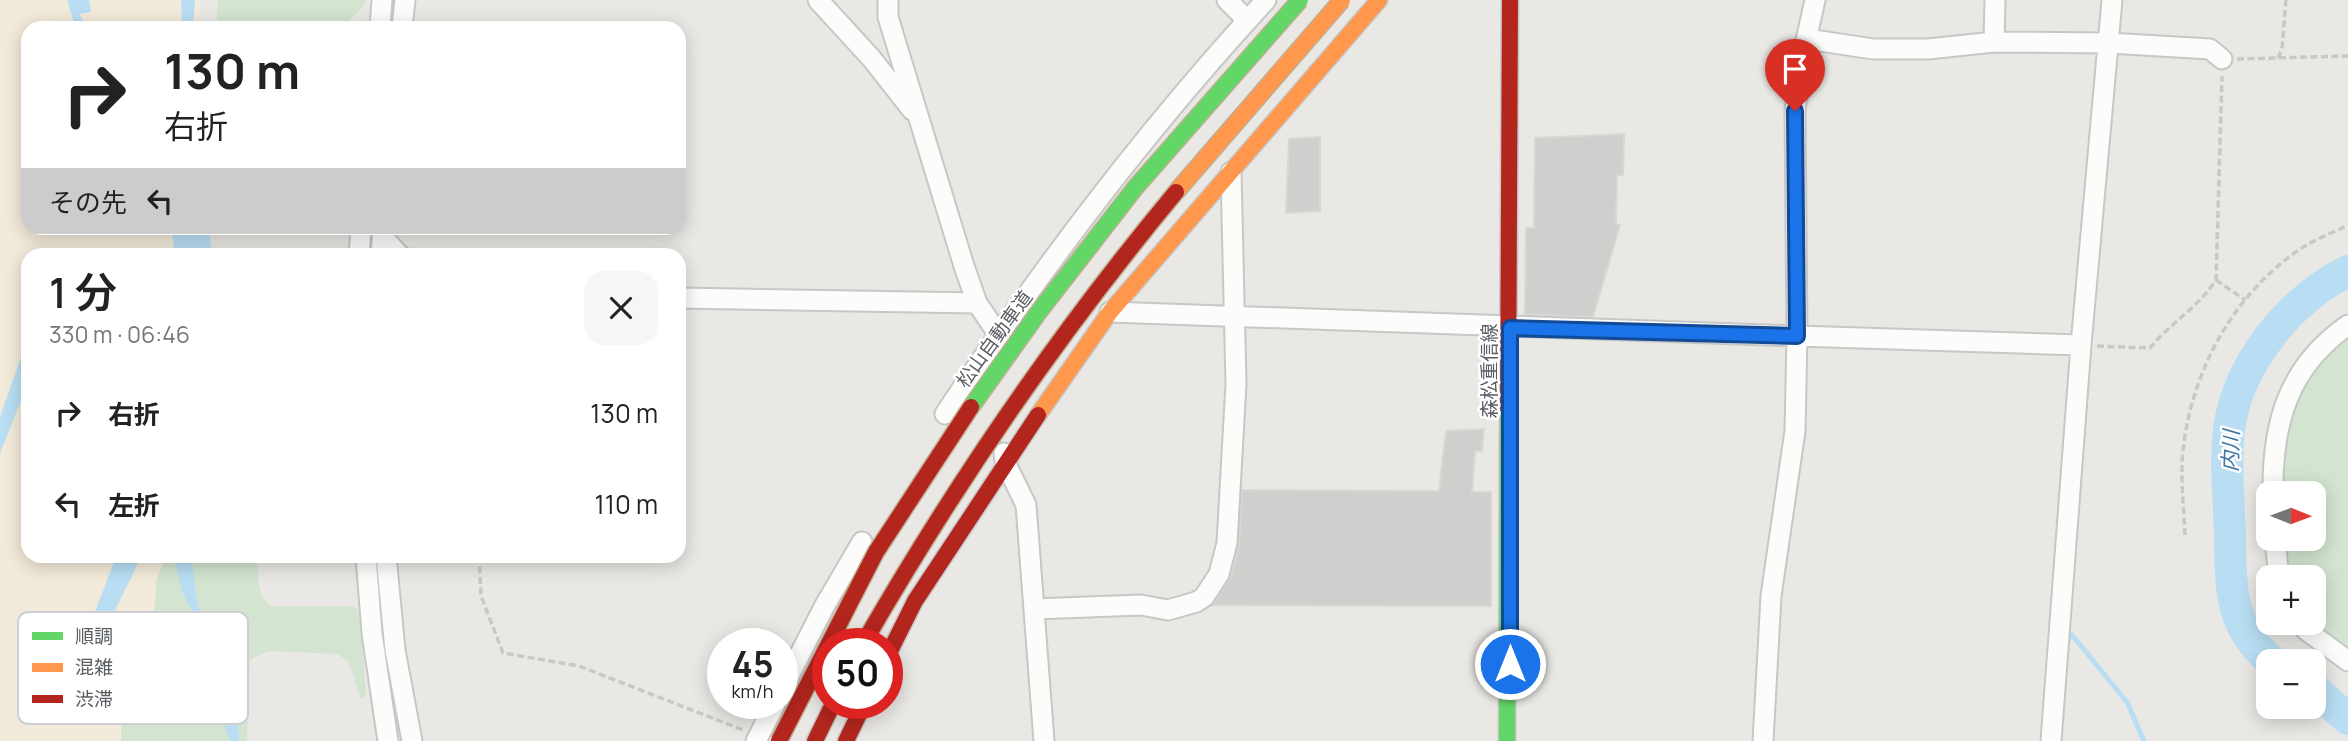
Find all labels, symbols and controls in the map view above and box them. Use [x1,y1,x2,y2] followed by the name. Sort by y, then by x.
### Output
[164,37,300,104] text: 130 m
[1765,39,1825,111] pin
[49,49,140,140] icon: right
[1776,50,1814,88] icon: arrive
[164,104,228,148] text: 右折
[141,182,179,220] icon: left
[49,184,127,220] text: その先
[49,263,117,321] text: 1 分
[584,271,658,345] button: close
[950,285,1038,393] street label: 松山自動車道
[49,318,190,350] text: 330 m · 06:46
[1476,323,1502,419] street label: 森松重信線
[49,394,87,432] icon: right
[590,395,658,431] text: 130 m
[108,396,160,432] text: 右折
[2215,427,2245,472] water label: 内川
[2256,481,2326,551] north arrow
[2256,481,2326,719] map controls
[49,485,87,523] icon: left
[595,486,658,522] text: 110 m
[108,487,160,523] text: 左折
[2256,565,2326,635] button: +
[18,612,248,724] legend
[75,623,113,649] text: 順調
[1473,627,1547,701] position arrow
[812,628,903,719] speed limit sign: 50
[732,640,773,688] text: 45
[2256,649,2326,719] button: −
[75,654,113,680] text: 混雑
[732,679,773,703] text: km/h
[75,686,113,712] text: 渋滞

